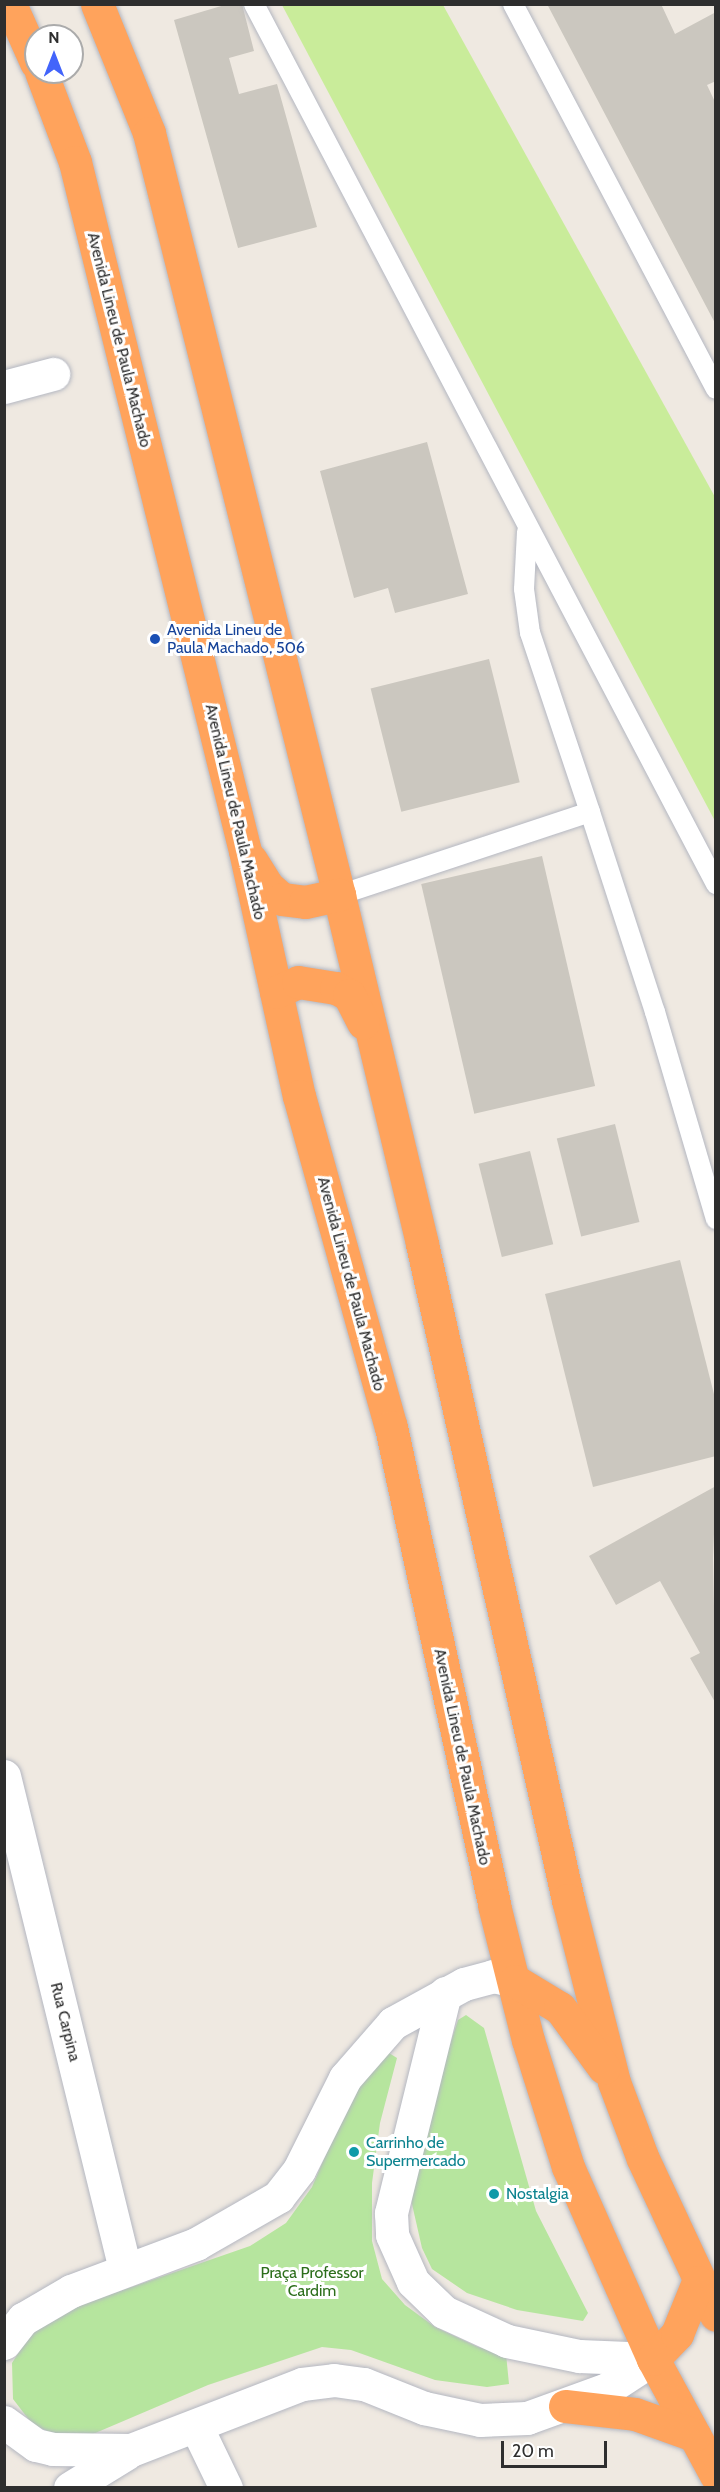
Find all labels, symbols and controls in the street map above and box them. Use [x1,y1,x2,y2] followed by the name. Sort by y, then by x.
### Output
[24,24,84,84] north arrow
[48,28,60,47] text: N
[83,231,155,449] street label: Avenida Lineu de Paula Machado
[167,620,305,658] place label: Avenida Lineu de Paula Machado, 506
[148,632,162,646] marker: Avenida Lineu de Paula Machado, 506
[201,702,269,922] street label: Avenida Lineu de Paula Machado
[313,1175,389,1393] street label: Avenida Lineu de Paula Machado
[430,1647,494,1867] street label: Avenida Lineu de Paula Machado
[46,1981,84,2063] street label: Rua Carpina
[366,2133,465,2171] place label: Carrinho de Supermercado
[347,2145,361,2159] marker: Carrinho de Supermercado
[506,2184,569,2204] place label: Nostalgia
[487,2187,501,2201] marker: Nostalgia
[260,2263,364,2301] park label: Praça Professor Cardim
[504,2429,610,2467] scale bar
[512,2440,554,2462] text: 20 m

